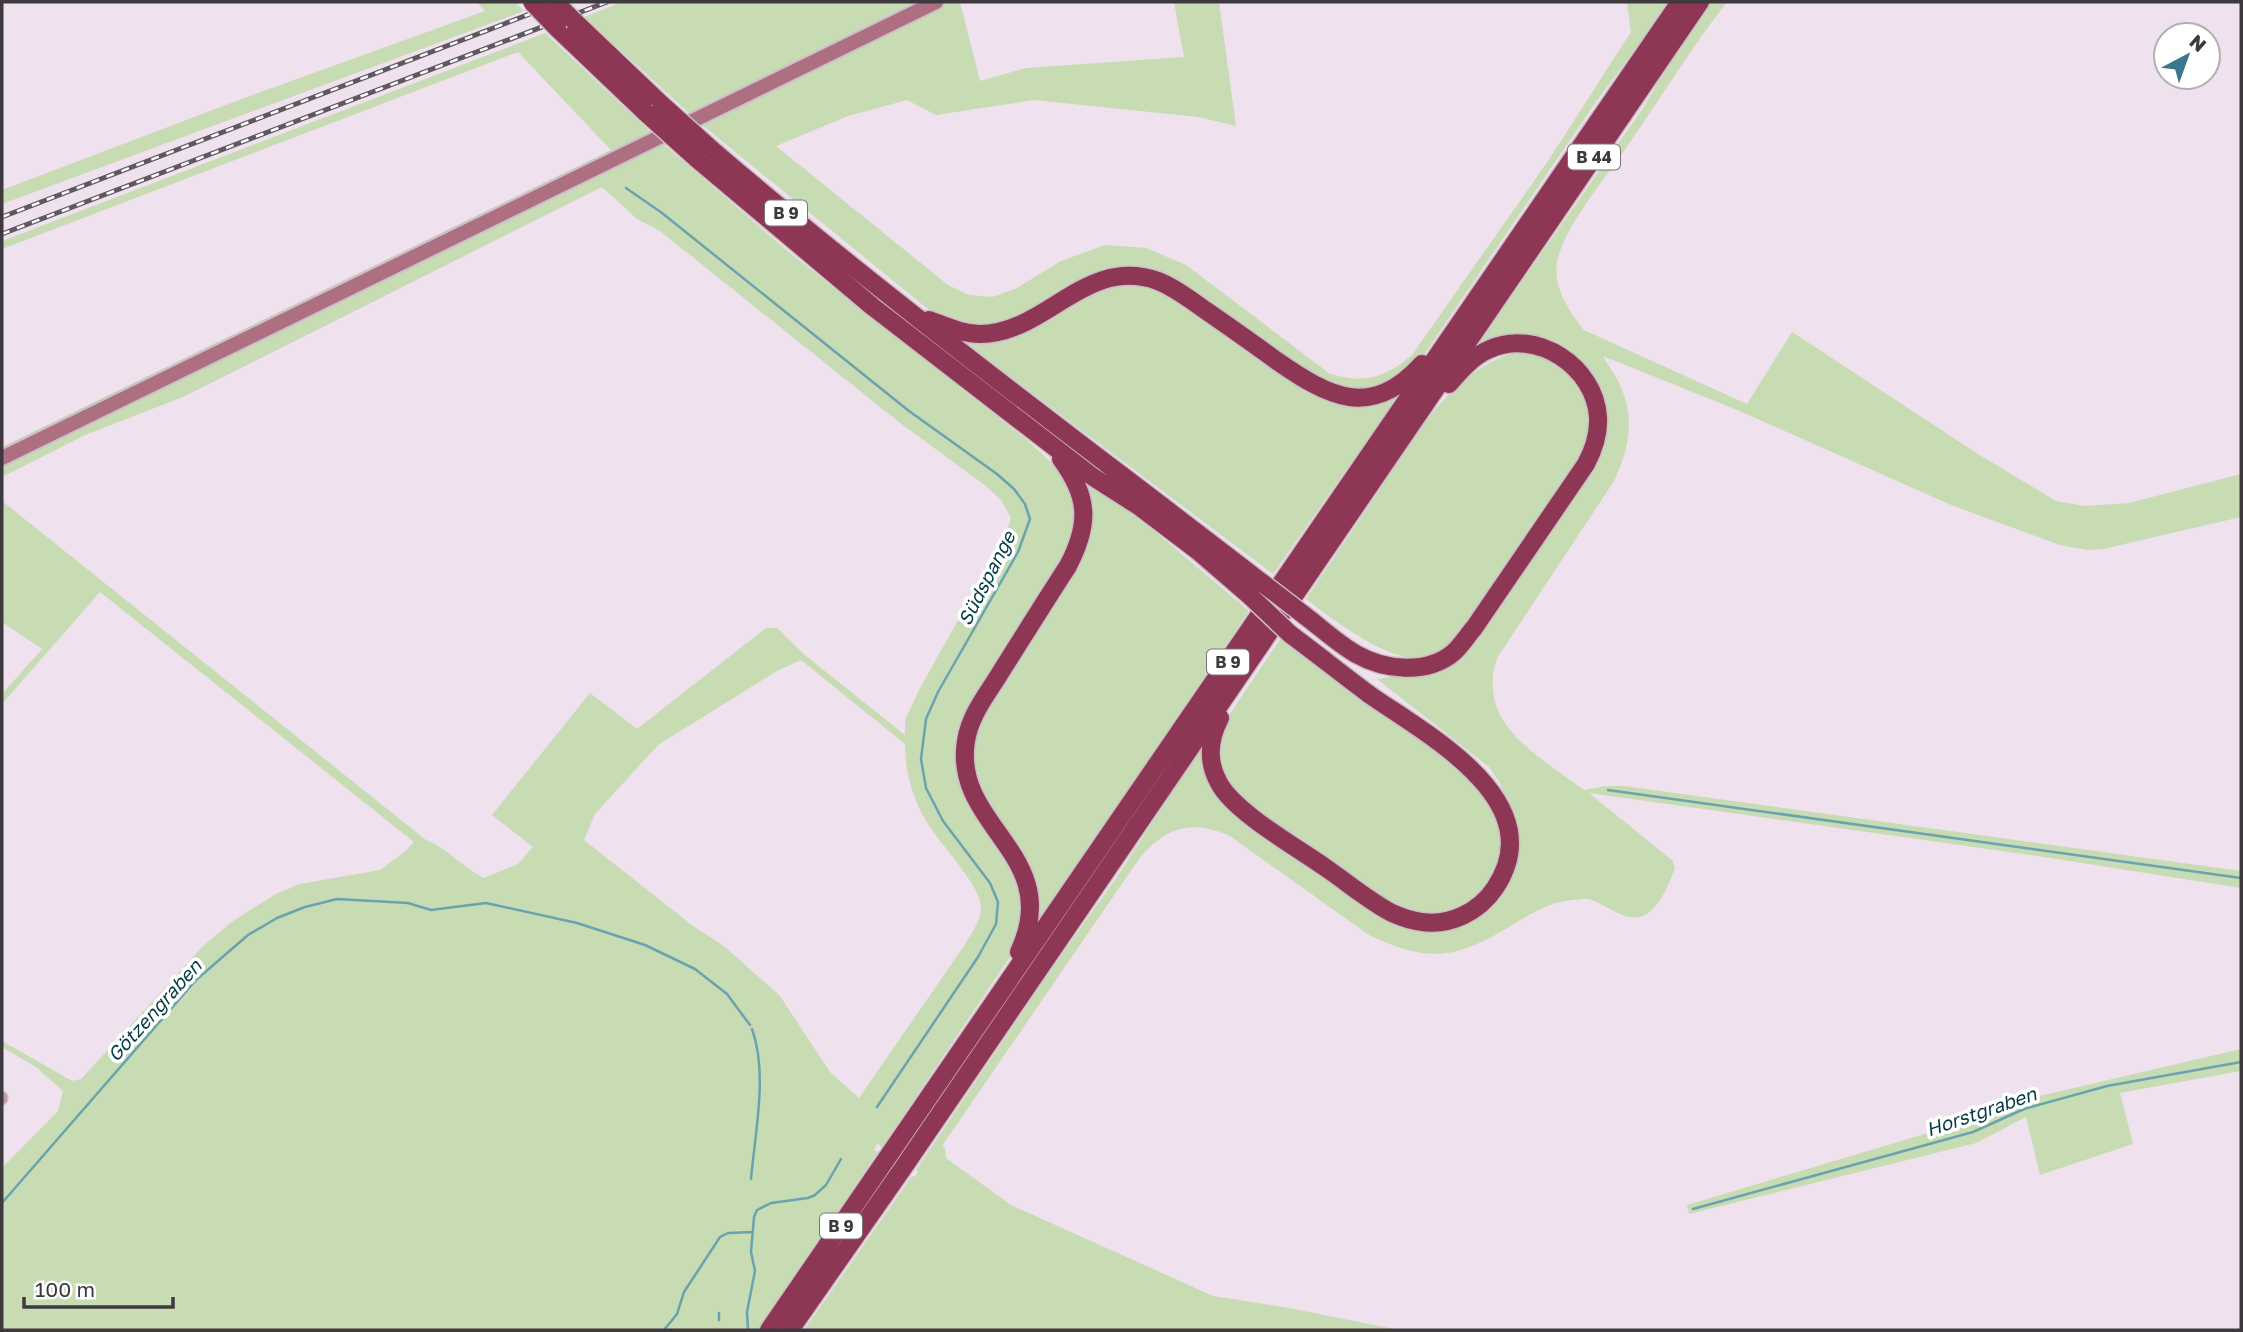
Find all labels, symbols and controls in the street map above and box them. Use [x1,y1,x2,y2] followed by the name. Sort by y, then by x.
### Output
[2152,21,2222,91] north arrow
[2185,29,2211,56] text: N
[1568,144,1620,169] road number: B 44
[765,200,807,226] road number: B 9
[953,525,1020,629] water label: Südspange
[1207,650,1249,674] road number: B 9
[102,953,207,1066] water label: Götzengraben
[1923,1081,2040,1141] water label: Horstgraben
[820,1214,862,1238] road number: B 9
[24,1266,173,1310] scale bar
[35,1276,95,1302] text: 100 m

